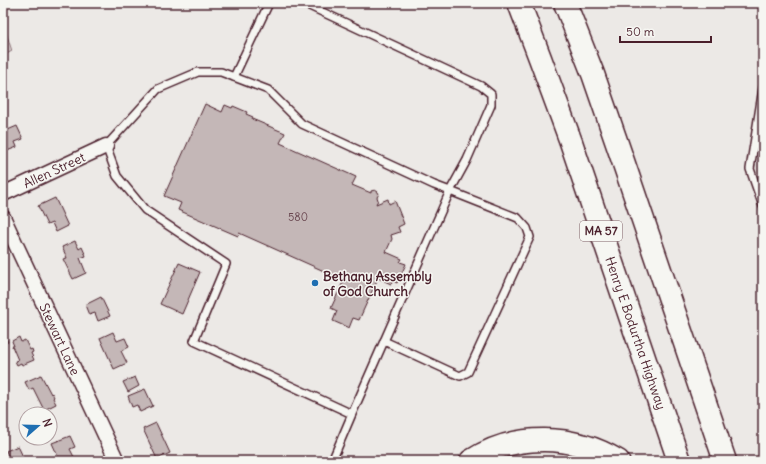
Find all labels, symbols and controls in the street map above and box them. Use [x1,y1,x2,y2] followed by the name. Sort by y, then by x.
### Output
[620,18,711,44] scale bar
[626,24,655,39] text: 50 m
[20,148,88,192] street label: Allen Street
[288,210,308,224] house number: 580
[580,221,622,241] road number: MA 57
[601,254,670,412] street label: Henry E Bodurtha Highway
[323,268,432,300] place label: Bethany Assembly of God Church
[310,278,320,288] marker: Bethany Assembly of God Church
[35,300,84,378] street label: Stewart Lane
[18,406,58,446] north arrow
[40,417,55,429] text: N

